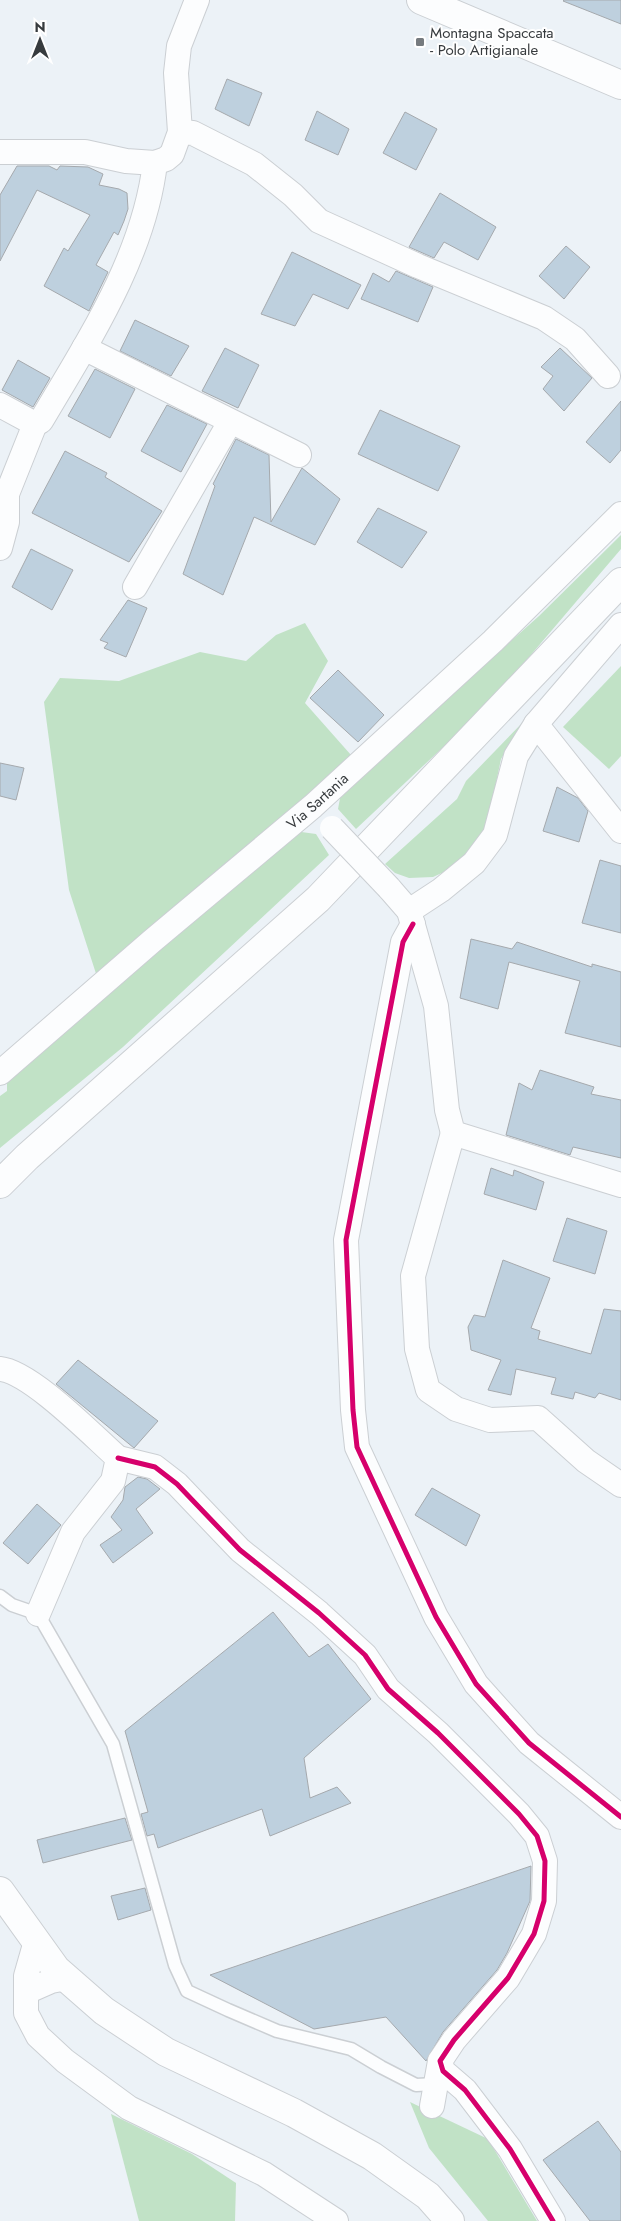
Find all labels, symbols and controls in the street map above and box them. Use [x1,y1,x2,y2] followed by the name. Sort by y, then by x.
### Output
[15,15,65,65] north arrow
[34,17,46,37] text: N
[430,22,554,61] place label: Montagna Spaccata - Polo Artigianale
[414,36,426,48] marker: Montagna Spaccata - Polo Artigianale
[282,768,353,835] street label: Via Sartania

